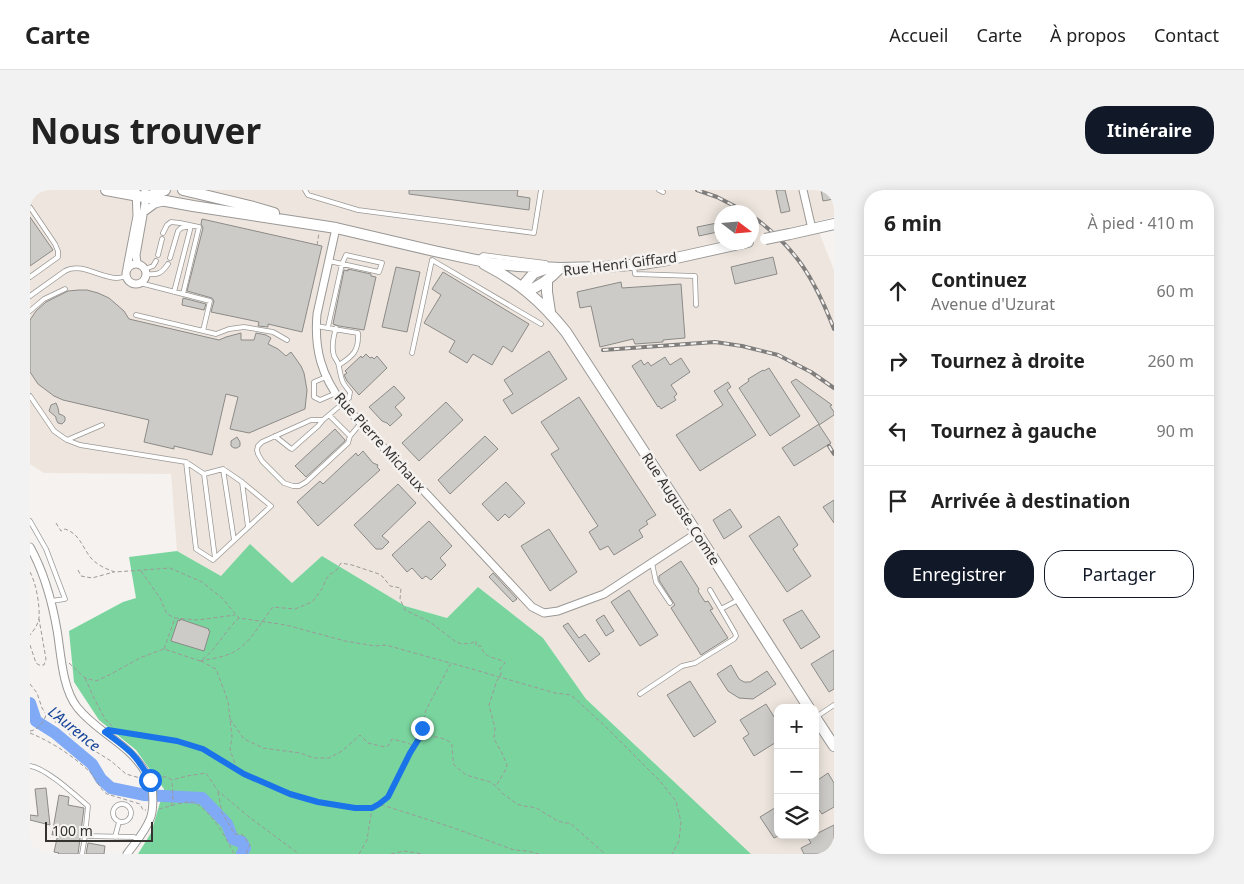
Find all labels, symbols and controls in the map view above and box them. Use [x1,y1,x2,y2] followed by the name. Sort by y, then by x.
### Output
[25,18,90,51] text: Carte
[889,23,949,47] text: Accueil
[977,23,1022,47] text: Carte
[1050,23,1126,47] text: À propos
[1154,23,1219,47] text: Contact
[1085,106,1214,154] button: Itinéraire
[30,107,261,154] text: Nous trouver
[714,205,759,250] north arrow
[884,209,942,237] text: 6 min
[1088,212,1194,234] text: À pied · 410 m
[562,247,678,280] street label: Rue Henri Giffard
[931,267,1027,293] text: Continuez
[884,277,912,305] icon: ahead
[1157,280,1194,302] text: 60 m
[931,293,1055,315] text: Avenue d'Uzurat
[884,347,912,375] icon: right
[931,348,1085,374] text: Tournez à droite
[1147,350,1194,372] text: 260 m
[331,388,430,496] street label: Rue Pierre Michaux
[884,417,912,445] icon: left
[931,418,1097,444] text: Tournez à gauche
[1157,420,1194,442] text: 90 m
[638,449,725,569] street label: Rue Auguste Comte
[884,487,912,515] icon: arrive
[931,488,1130,514] text: Arrivée à destination
[884,550,1034,598] button: Enregistrer
[1044,550,1194,598] button: Partager
[44,701,105,756] water label: L'Aurence
[774,704,819,839] map controls
[774,704,819,749] button: +
[411,717,434,740] route end
[774,749,819,794] button: −
[139,769,162,792] route start
[774,794,819,839] button: layers
[45,819,152,842] scale bar
[52,821,93,840] text: 100 m

